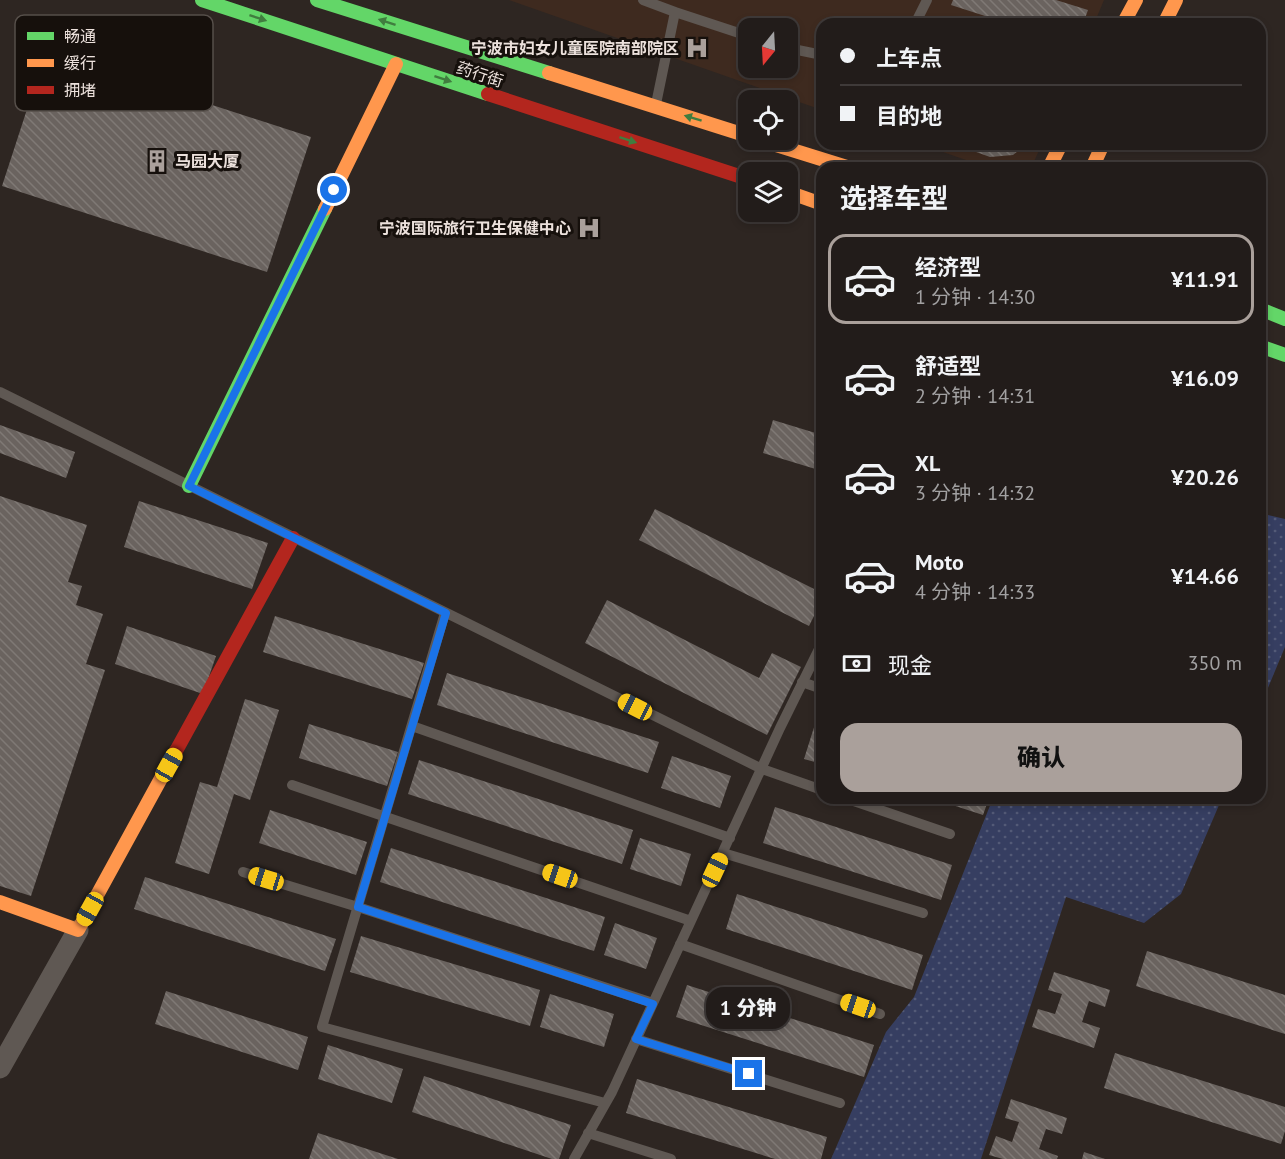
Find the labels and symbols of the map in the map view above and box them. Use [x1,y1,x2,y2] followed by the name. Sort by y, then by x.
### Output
[249,14,267,24] one-way arrow
[15,15,213,111] legend
[378,17,396,26] one-way arrow
[738,18,798,78] north arrow
[64,26,96,46] text: 畅通
[684,35,710,61] hospital icon: 宁波市妇女儿童医院南部院区
[471,38,679,58] place label: 宁波市妇女儿童医院南部院区
[64,53,96,73] text: 缓行
[454,57,506,91] street label: 药行街
[434,75,452,84] one-way arrow
[64,80,96,100] text: 拥堵
[684,113,702,123] one-way arrow
[619,136,637,145] one-way arrow
[144,148,170,174] building icon: 马园大厦
[175,151,239,171] place label: 马园大厦
[320,176,347,203] route start
[576,215,602,241] hospital icon: 宁波国际旅行卫生保健中心
[379,218,571,238] place label: 宁波国际旅行卫生保健中心
[615,691,655,723] car
[152,745,186,785] car
[699,850,731,890] car
[540,862,580,890] car
[246,865,286,893] car
[73,889,107,929] car
[707,987,791,1029] callout: 1 分钟
[838,992,878,1020] car
[735,1060,762,1087] route end

